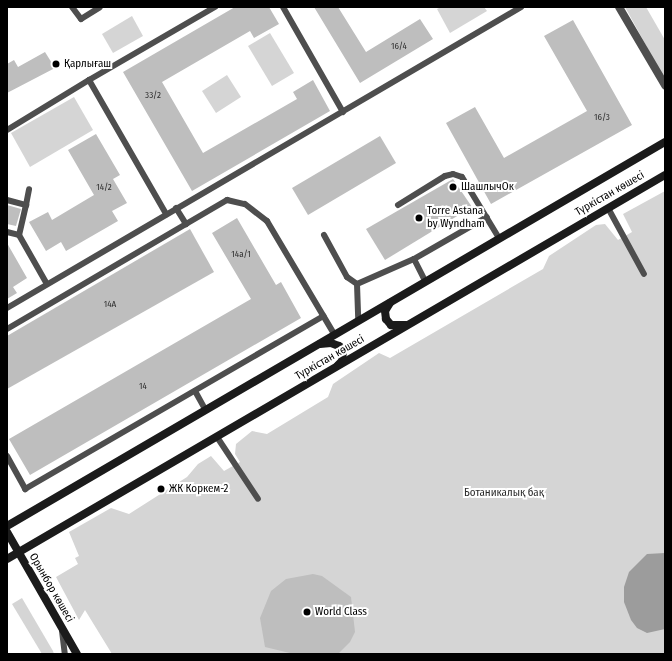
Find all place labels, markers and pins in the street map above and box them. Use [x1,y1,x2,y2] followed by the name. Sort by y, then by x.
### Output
[64,57,111,71] place label: Қарлығаш
[51,59,61,69] marker: Қарлығаш
[461,180,514,194] place label: ШашлычОк
[448,182,458,192] marker: ШашлычОк
[427,205,485,231] place label: Torre Astana by Wyndham
[414,213,424,223] marker: Torre Astana by Wyndham
[169,482,228,496] place label: ЖК Коркем-2
[156,484,166,494] marker: ЖК Коркем-2
[315,605,367,619] place label: World Class
[302,607,312,617] marker: World Class

